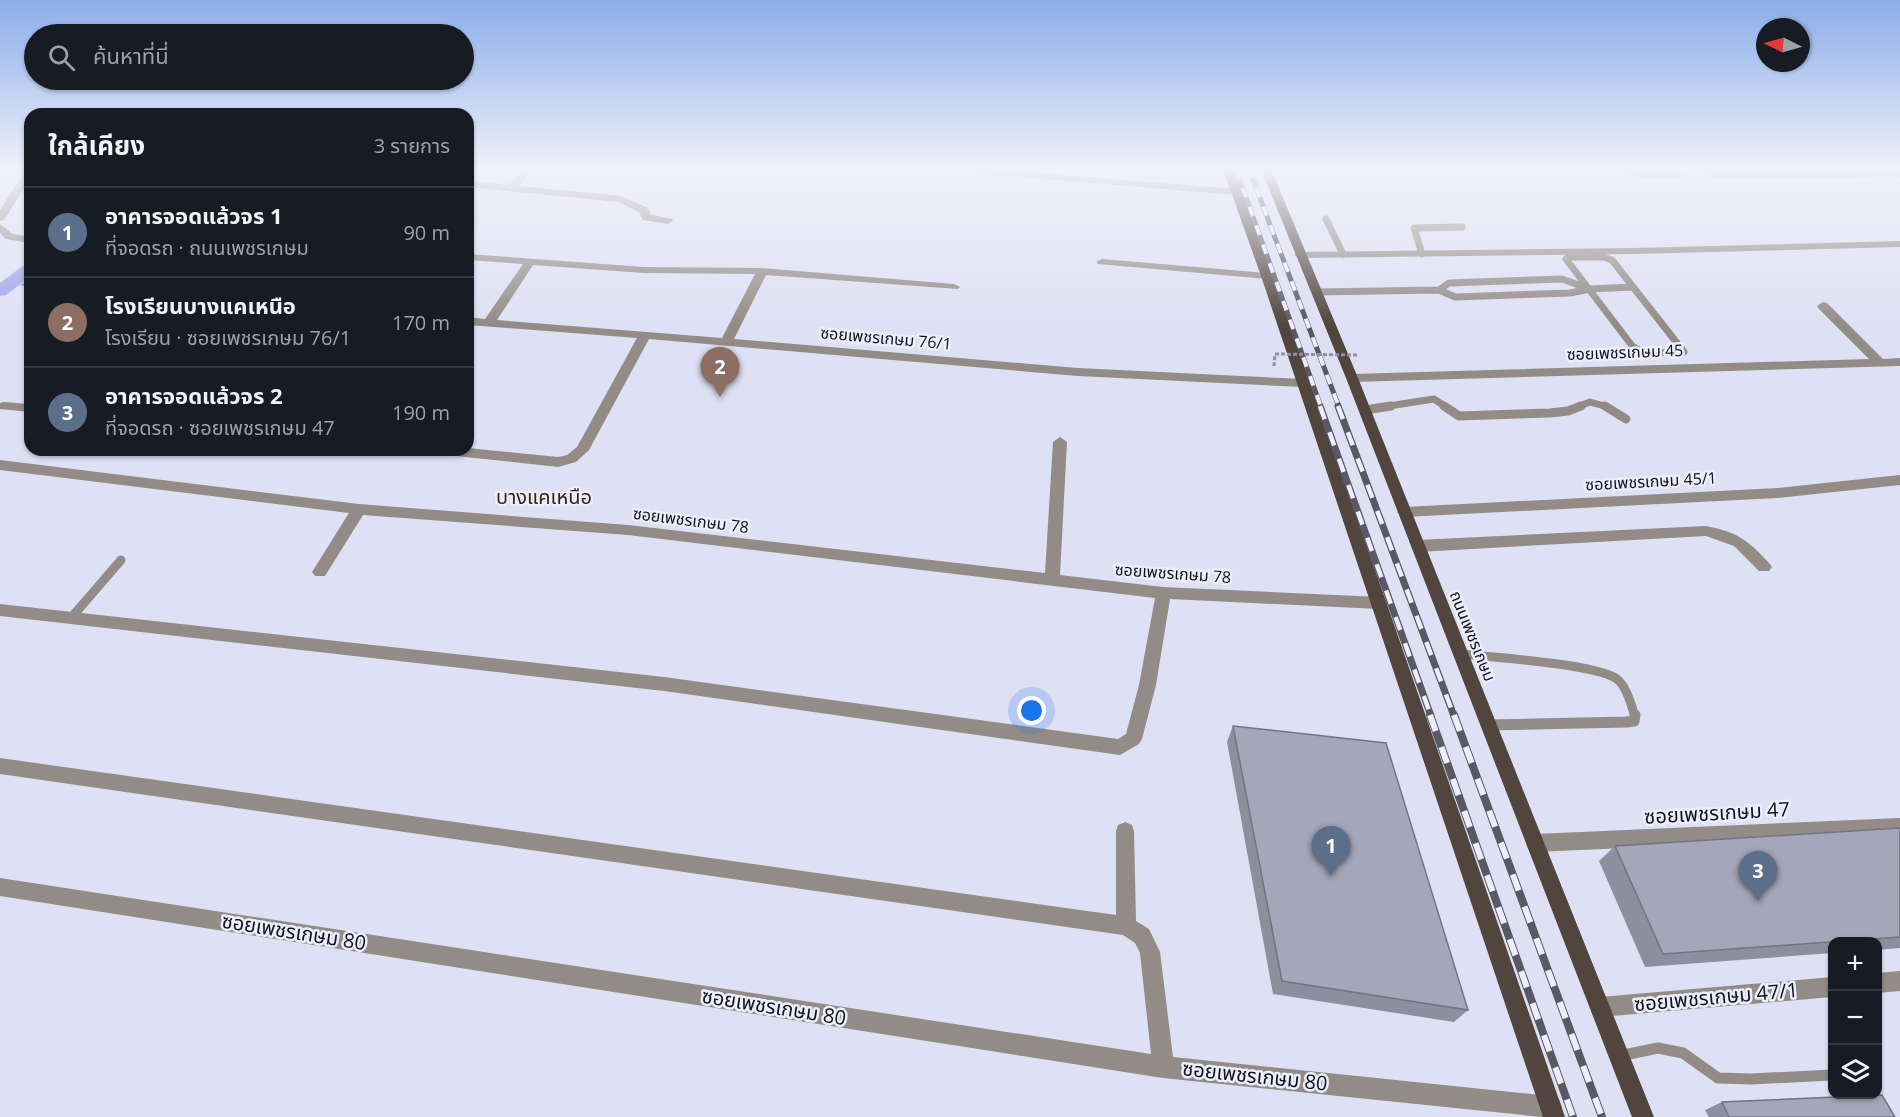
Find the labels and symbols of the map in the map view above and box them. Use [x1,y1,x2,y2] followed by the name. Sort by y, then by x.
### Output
[1756,18,1810,72] north arrow
[819,321,953,355] street label: ซอยเพชรเกษม 76/1
[1566,339,1684,365] street label: ซอยเพชรเกษม 45
[700,348,740,397] pin: 2
[1585,467,1717,495] street label: ซอยเพชรเกษม 45/1
[496,483,592,510] district label: บางแคเหนือ
[632,502,750,538] street label: ซอยเพชรเกษม 78
[1114,558,1232,588] street label: ซอยเพชรเกษม 78
[1445,587,1501,685] street label: ถนนเพชรเกษม
[1017,696,1046,725] your location
[1644,795,1790,830] street label: ซอยเพชรเกษม 47
[1312,826,1350,876] pin: 1
[1738,852,1778,901] pin: 3
[220,907,368,956] street label: ซอยเพชรเกษม 80
[1633,976,1799,1017] street label: ซอยเพชรเกษม 47/1
[700,982,848,1031] street label: ซอยเพชรเกษม 80
[1181,1054,1329,1097] street label: ซอยเพชรเกษม 80

